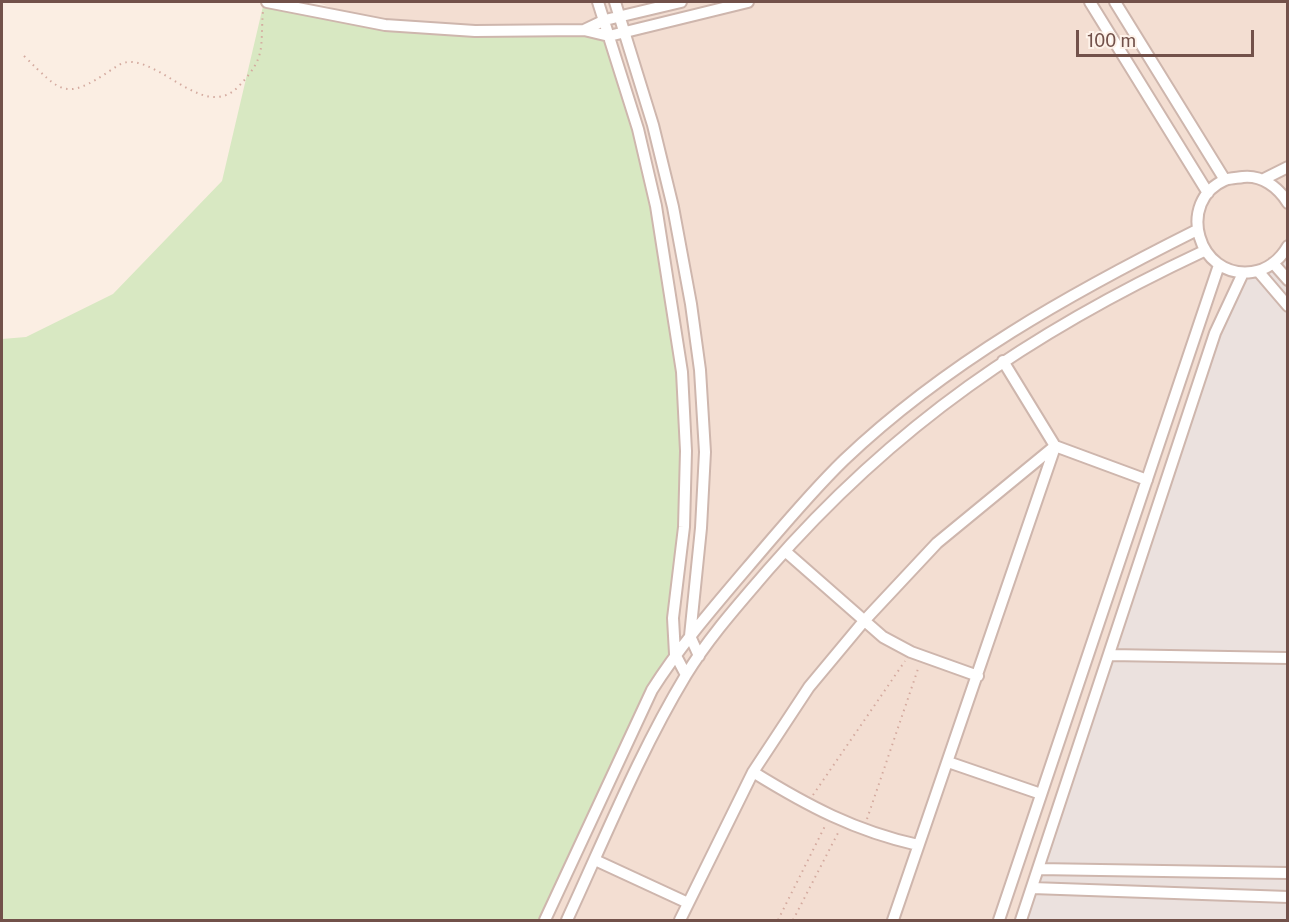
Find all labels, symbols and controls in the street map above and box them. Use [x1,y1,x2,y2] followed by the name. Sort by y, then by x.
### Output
[1079,18,1258,56] scale bar
[1087,30,1136,51] text: 100 m

